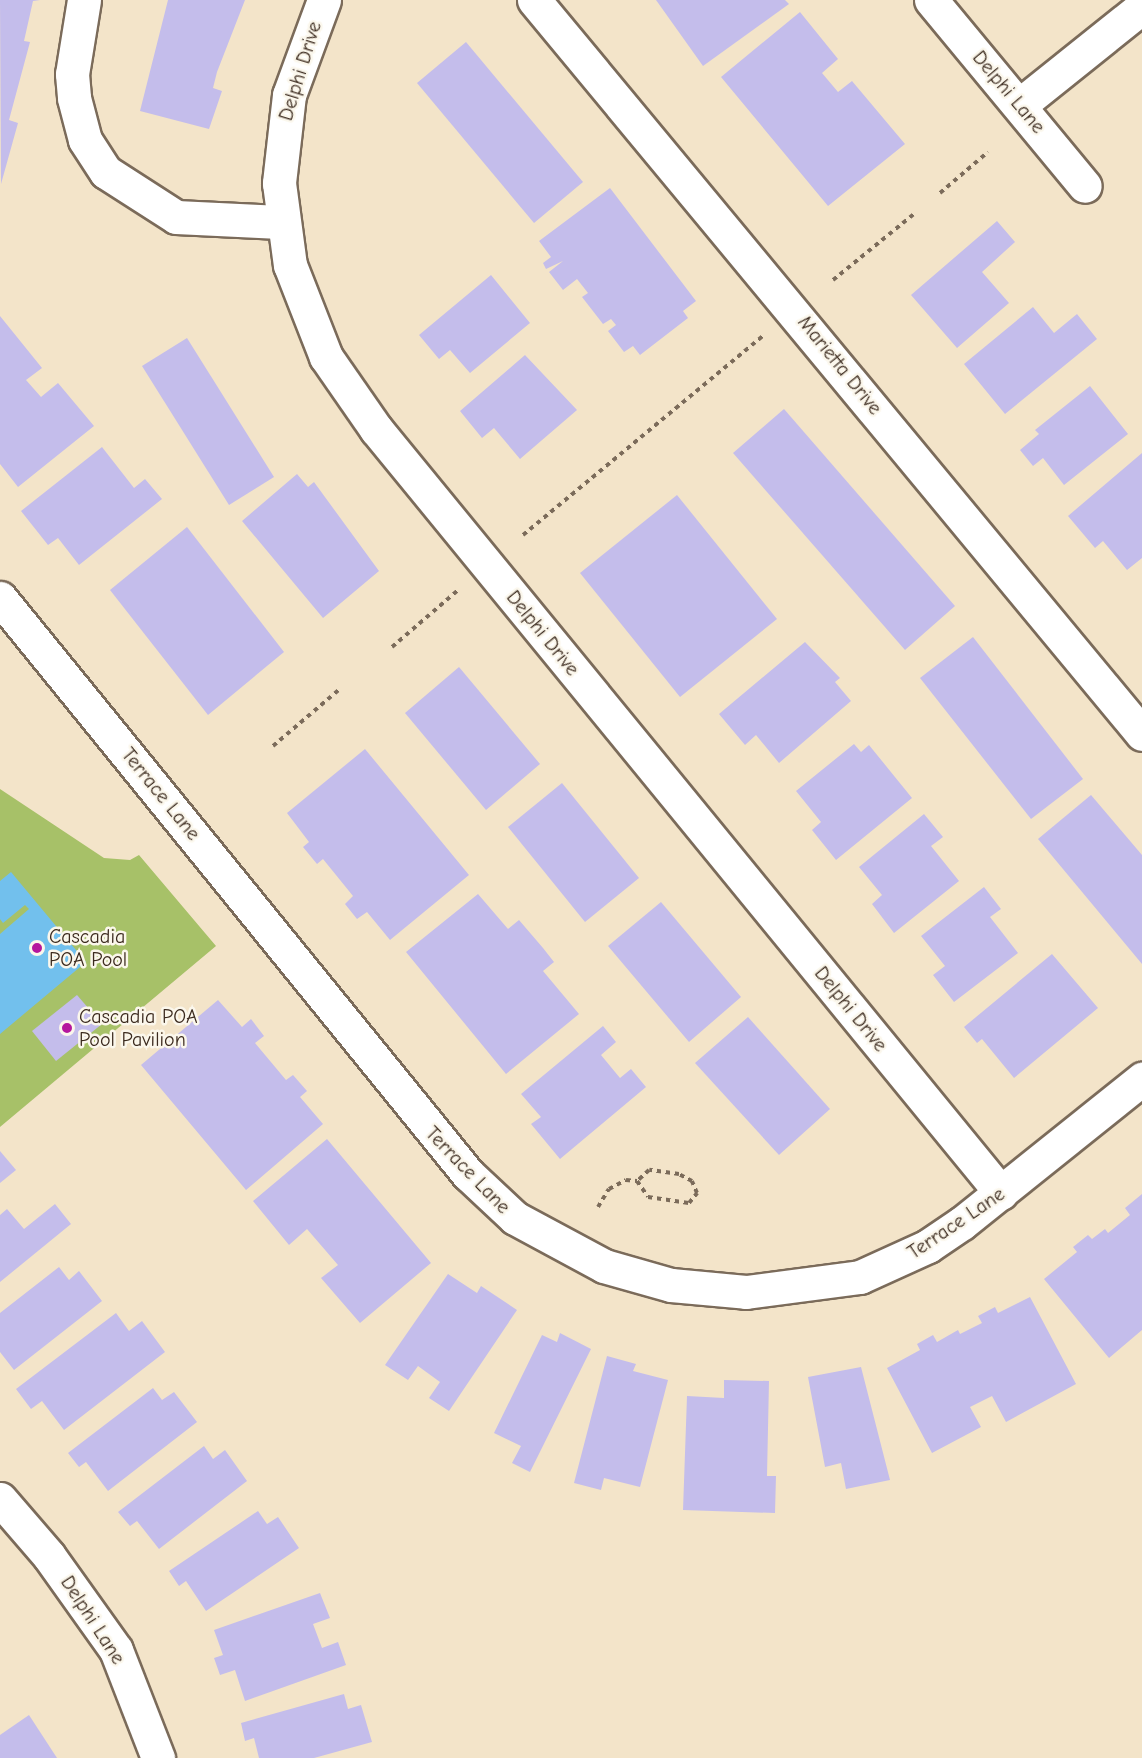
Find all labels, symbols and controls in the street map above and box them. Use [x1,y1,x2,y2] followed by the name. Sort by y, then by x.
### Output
[274,18,326,124] street label: Delphi Drive
[967,46,1051,138] street label: Delphi Lane
[793,311,887,419] street label: Marietta Drive
[501,586,585,680] street label: Delphi Drive
[116,743,206,845] street label: Terrace Lane
[49,924,127,971] place label: Cascadia POA Pool
[30,941,44,955] marker: Cascadia POA Pool
[809,962,893,1056] street label: Delphi Drive
[79,1005,198,1052] place label: Cascadia POA Pool Pavilion
[60,1021,74,1035] marker: Cascadia POA Pool Pavilion
[420,1121,516,1219] street label: Terrace Lane
[903,1182,1009,1264] street label: Terrace Lane
[56,1571,130,1669] street label: Delphi Lane

